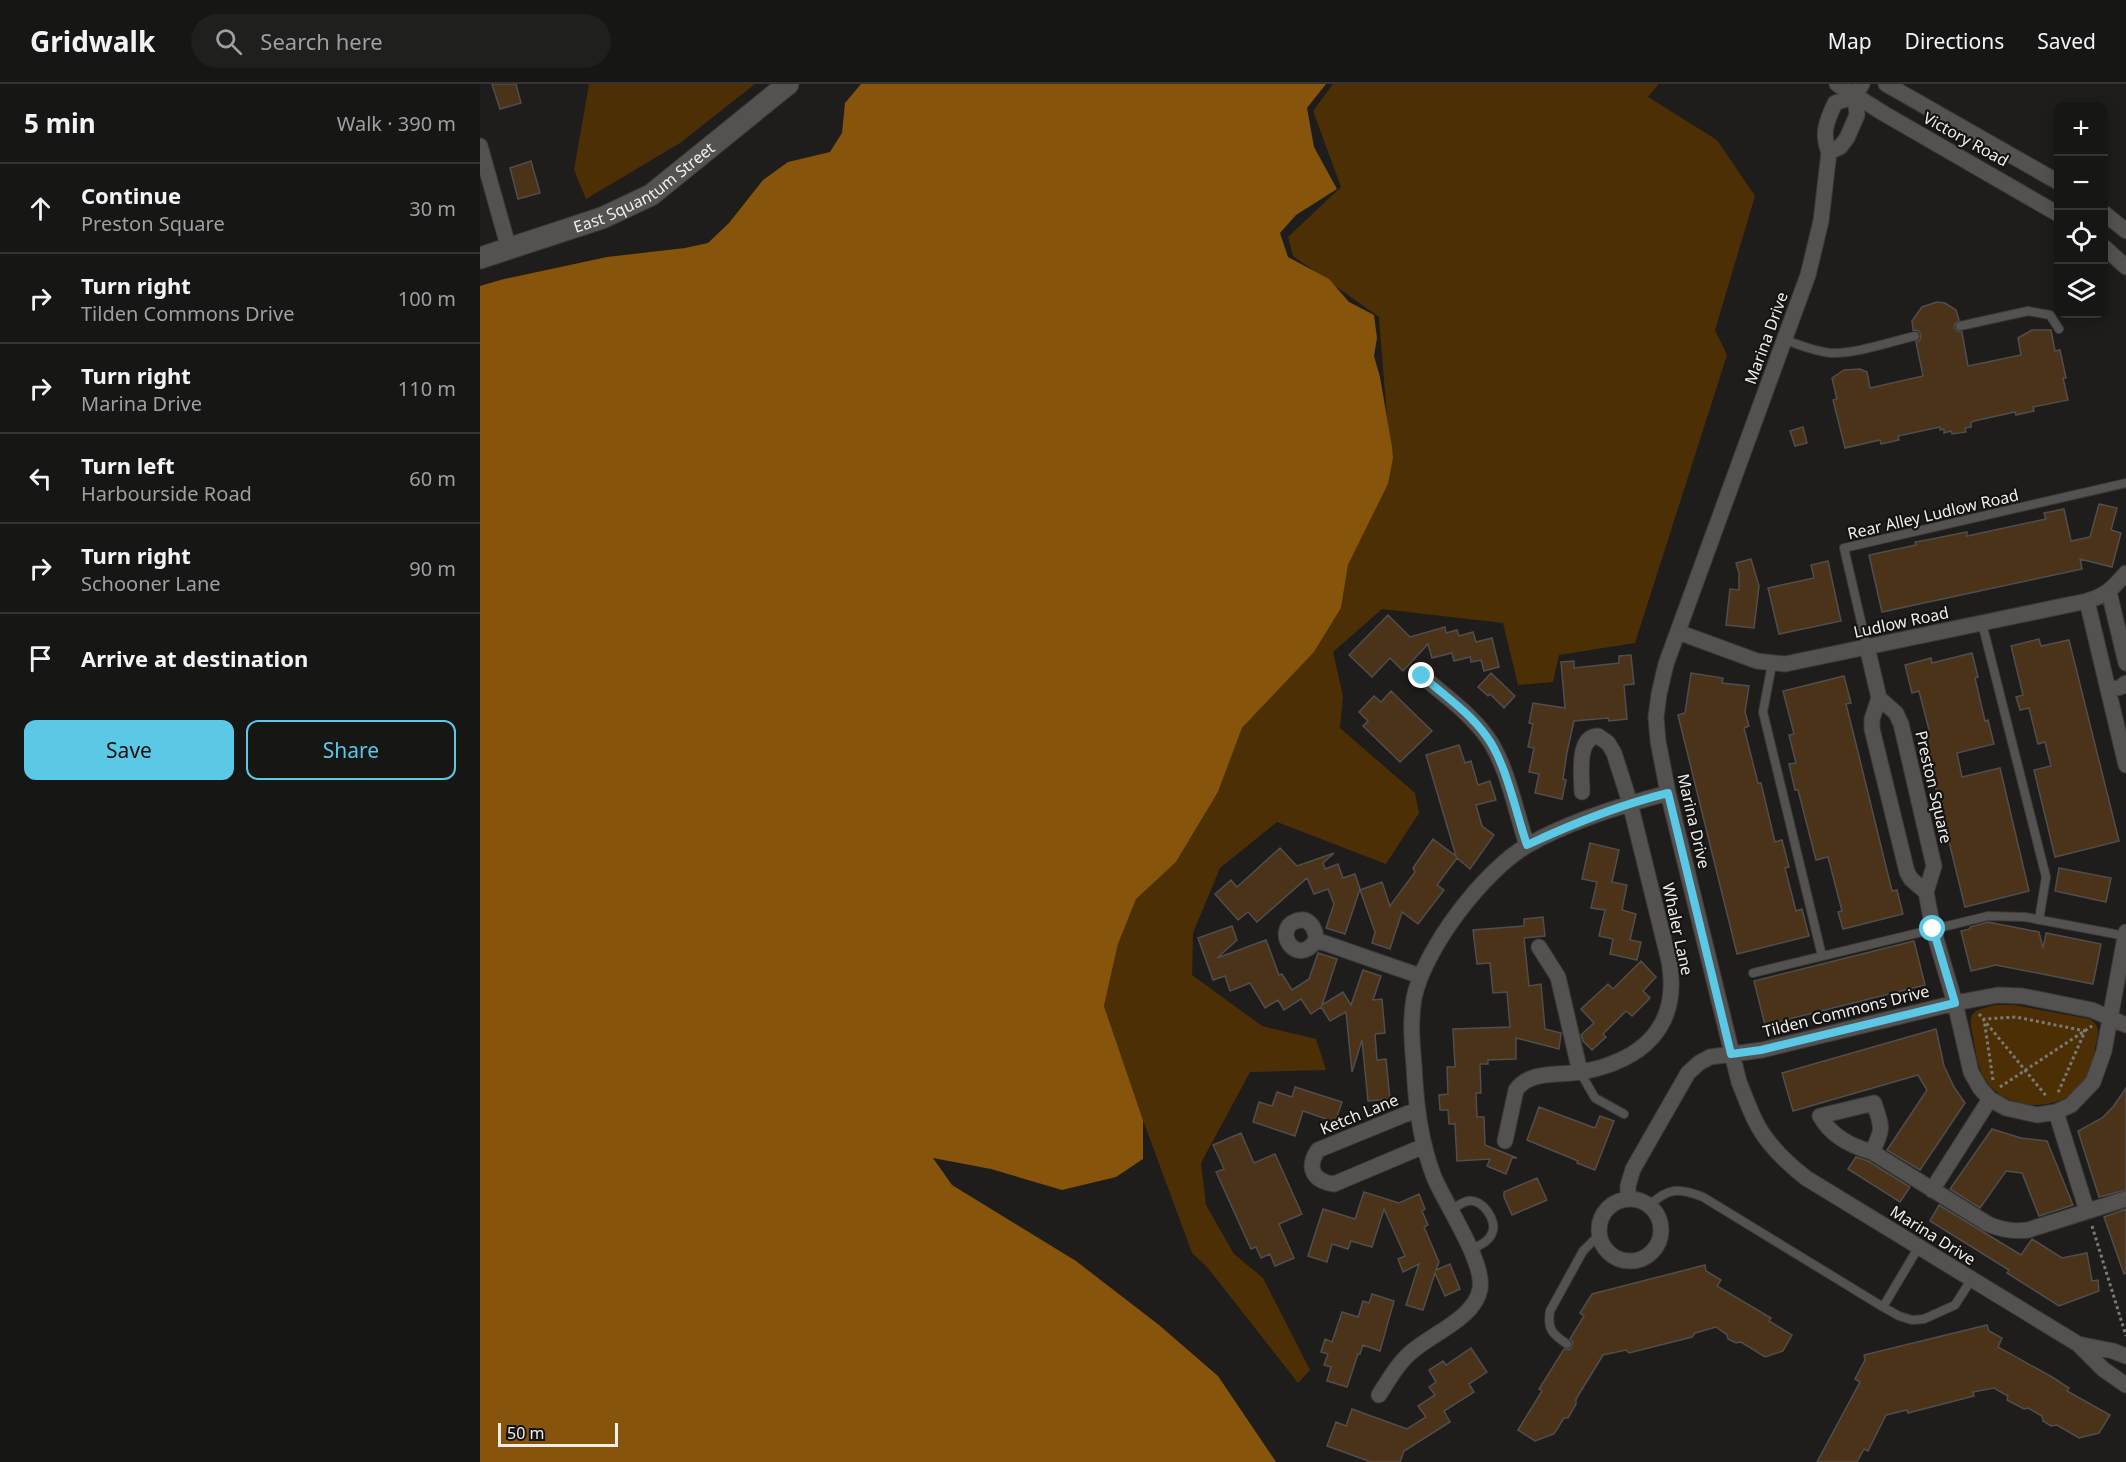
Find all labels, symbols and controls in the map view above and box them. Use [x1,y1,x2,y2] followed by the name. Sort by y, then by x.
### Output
[191,14,611,68] search box
[30,22,155,60] text: Gridwalk
[212,25,245,58] icon: search
[260,26,383,56] text: Search here
[1828,27,1872,55] text: Map
[1905,27,2004,55] text: Directions
[2037,27,2096,55] text: Saved
[2054,102,2108,318] map controls
[2054,102,2108,156] button: +
[24,105,96,141] text: 5 min
[1919,107,2013,171] street label: Victory Road
[337,110,456,137] text: Walk · 390 m
[570,137,719,238] street label: East Squantum Street
[2054,156,2108,210] button: −
[81,180,181,210] text: Continue
[24,192,57,225] icon: ahead
[409,195,456,222] text: 30 m
[81,210,225,237] text: Preston Square
[2054,210,2108,264] button: locate
[2054,264,2108,318] button: layers
[81,270,191,300] text: Turn right
[24,282,57,315] icon: right
[398,285,456,312] text: 100 m
[1739,289,1793,387] street label: Marina Drive
[81,300,294,327] text: Tilden Commons Drive
[81,360,191,390] text: Turn right
[24,372,57,405] icon: right
[398,375,456,402] text: 110 m
[81,390,202,417] text: Marina Drive
[81,450,175,480] text: Turn left
[24,462,57,495] icon: left
[409,465,456,492] text: 60 m
[81,480,252,507] text: Harbourside Road
[1845,484,2021,544] street label: Rear Alley Ludlow Road
[81,540,191,570] text: Turn right
[24,552,57,585] icon: right
[409,555,456,582] text: 90 m
[81,570,221,597] text: Schooner Lane
[1851,601,1951,643] street label: Ludlow Road
[24,642,57,675] icon: arrive
[81,643,308,673] text: Arrive at destination
[1408,662,1434,688] route end
[24,720,234,780] button: Save
[246,720,456,780] button: Share
[1910,729,1958,845] street label: Preston Square
[1672,771,1716,871] street label: Marina Drive
[1657,881,1699,977] street label: Whaler Lane
[1919,915,1945,941] route start
[1760,980,1932,1042] street label: Tilden Commons Drive
[1317,1088,1401,1140] street label: Ketch Lane
[1886,1200,1980,1270] street label: Marina Drive
[498,1420,618,1448] scale bar
[507,1422,544,1444] text: 50 m

